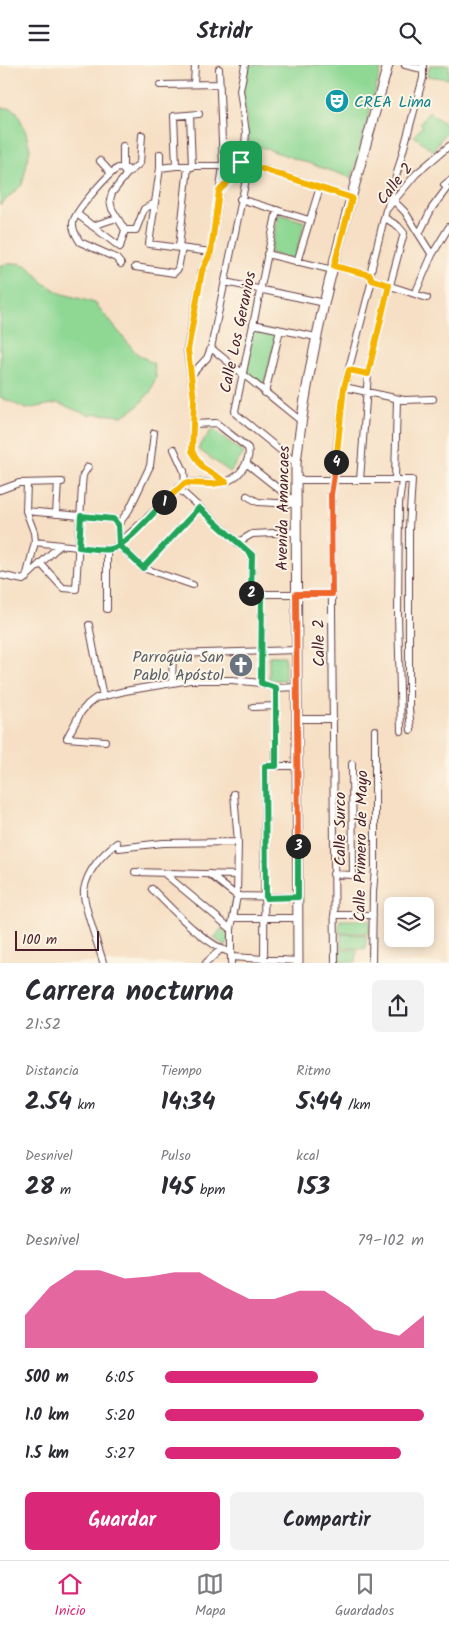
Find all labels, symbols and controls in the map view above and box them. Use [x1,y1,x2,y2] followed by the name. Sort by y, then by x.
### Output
[197,15,252,50] text: Stridr
[25,19,53,47] icon: menu
[396,19,424,47] icon: search
[324,88,350,114] theatre icon: CREA Lima
[354,90,431,115] place label: CREA Lima
[220,141,262,183] pin
[227,148,255,176] icon: arrive
[371,157,420,210] street label: Calle 2
[213,269,264,396] street label: Calle Los Geranios
[270,445,297,571] street label: Avenida Amancaes
[324,449,348,475] pin: 4
[333,451,340,473] text: 4
[152,489,176,515] pin: 1
[162,491,167,513] text: 1
[238,581,264,605] pin: 2
[247,582,256,604] text: 2
[307,619,332,667] street label: Calle 2
[132,645,224,688] place label: Parroquia San Pablo Apóstol
[228,652,254,678] church icon: Parroquia San Pablo Apóstol
[348,770,375,922] street label: Calle Primero de Mayo
[328,792,353,866] street label: Calle Surco
[286,833,310,859] pin: 3
[295,835,302,857] text: 3
[384,897,434,947] map controls
[384,897,434,947] button: layers
[15,927,99,951] scale bar
[22,929,57,951] text: 100 m
[25,970,234,1015] text: Carrera nocturna
[372,980,424,1032] button: share
[25,1012,61,1037] text: 21:52
[25,1060,79,1082] text: Distancia
[161,1060,202,1082] text: Tiempo
[296,1060,331,1082] text: Ritmo
[25,1082,72,1122] text: 2.54
[161,1082,215,1122] text: 14:34
[296,1082,342,1122] text: 5:44
[72,1094,95,1116] text: km
[342,1094,371,1116] text: /km
[25,1145,73,1167] text: Desnivel
[161,1145,191,1167] text: Pulso
[296,1145,319,1167] text: kcal
[25,1167,54,1207] text: 28
[161,1167,194,1207] text: 145
[296,1167,330,1207] text: 153
[54,1179,71,1201] text: m
[194,1179,225,1201] text: bpm
[25,1228,80,1253] text: Desnivel
[358,1228,424,1253] text: 79–102 m
[25,1365,69,1390] text: 500 m
[105,1365,134,1390] text: 6:05
[25,1403,69,1428] text: 1.0 km
[105,1403,135,1428] text: 5:20
[25,1441,69,1466] text: 1.5 km
[105,1441,134,1466] text: 5:27
[25,1492,220,1550] button: Guardar
[230,1492,424,1550] button: Compartir
[55,1570,86,1622] tab: Inicio
[195,1570,226,1622] tab: Mapa
[335,1570,394,1622] tab: Guardados

